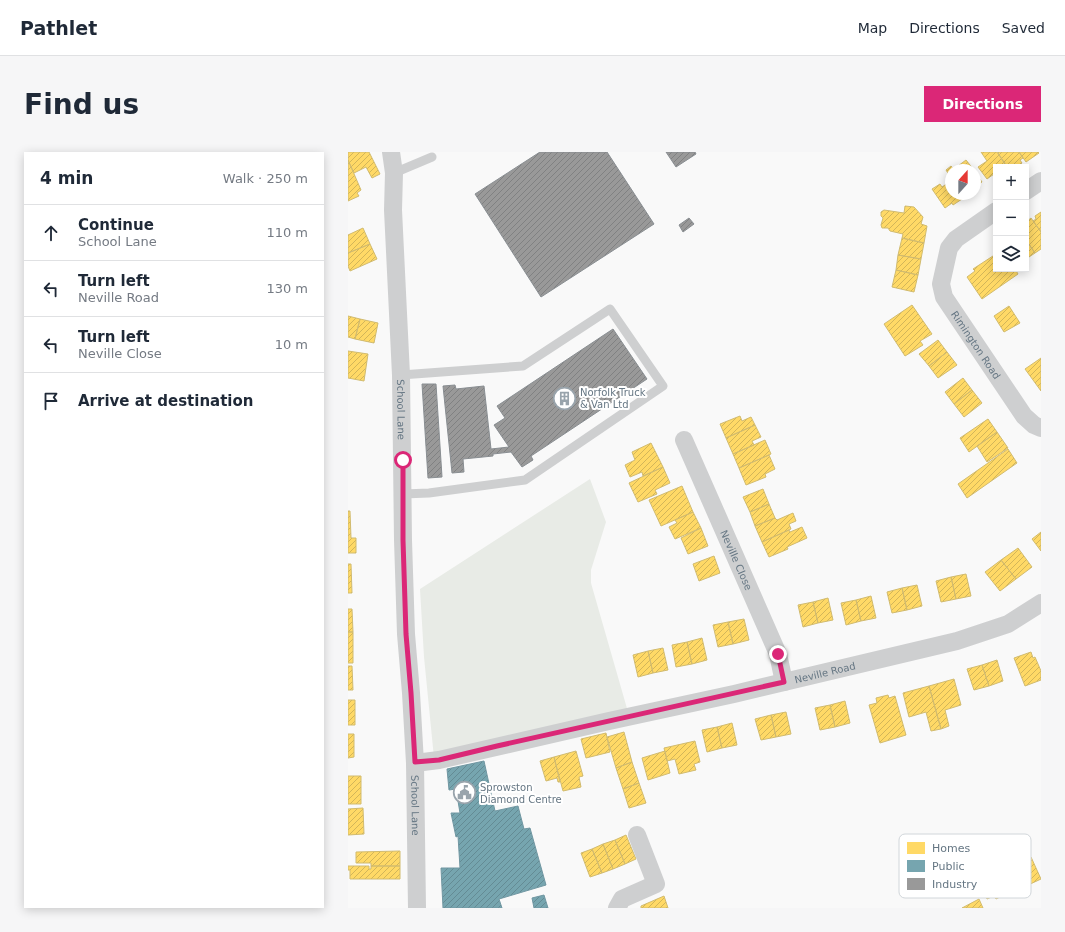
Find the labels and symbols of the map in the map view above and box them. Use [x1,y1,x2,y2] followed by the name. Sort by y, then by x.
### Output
[945,164,981,200] north arrow
[949,309,1002,381] street label: Rimington Road
[395,379,407,440] street label: School Lane
[551,385,577,411] building icon: Norfolk Truck & Van Ltd
[580,387,646,410] place label: Norfolk Truck & Van Ltd
[394,451,412,469] route start
[718,528,754,592] street label: Neville Close
[769,645,787,663] route end
[793,660,857,685] street label: Neville Road
[409,775,421,836] street label: School Lane
[452,780,478,806] public building icon: Sprowston Diamond Centre
[480,782,562,805] place label: Sprowston Diamond Centre
[899,834,1031,898] legend
[932,842,970,855] text: Homes
[932,860,965,873] text: Public
[932,878,978,891] text: Industry

